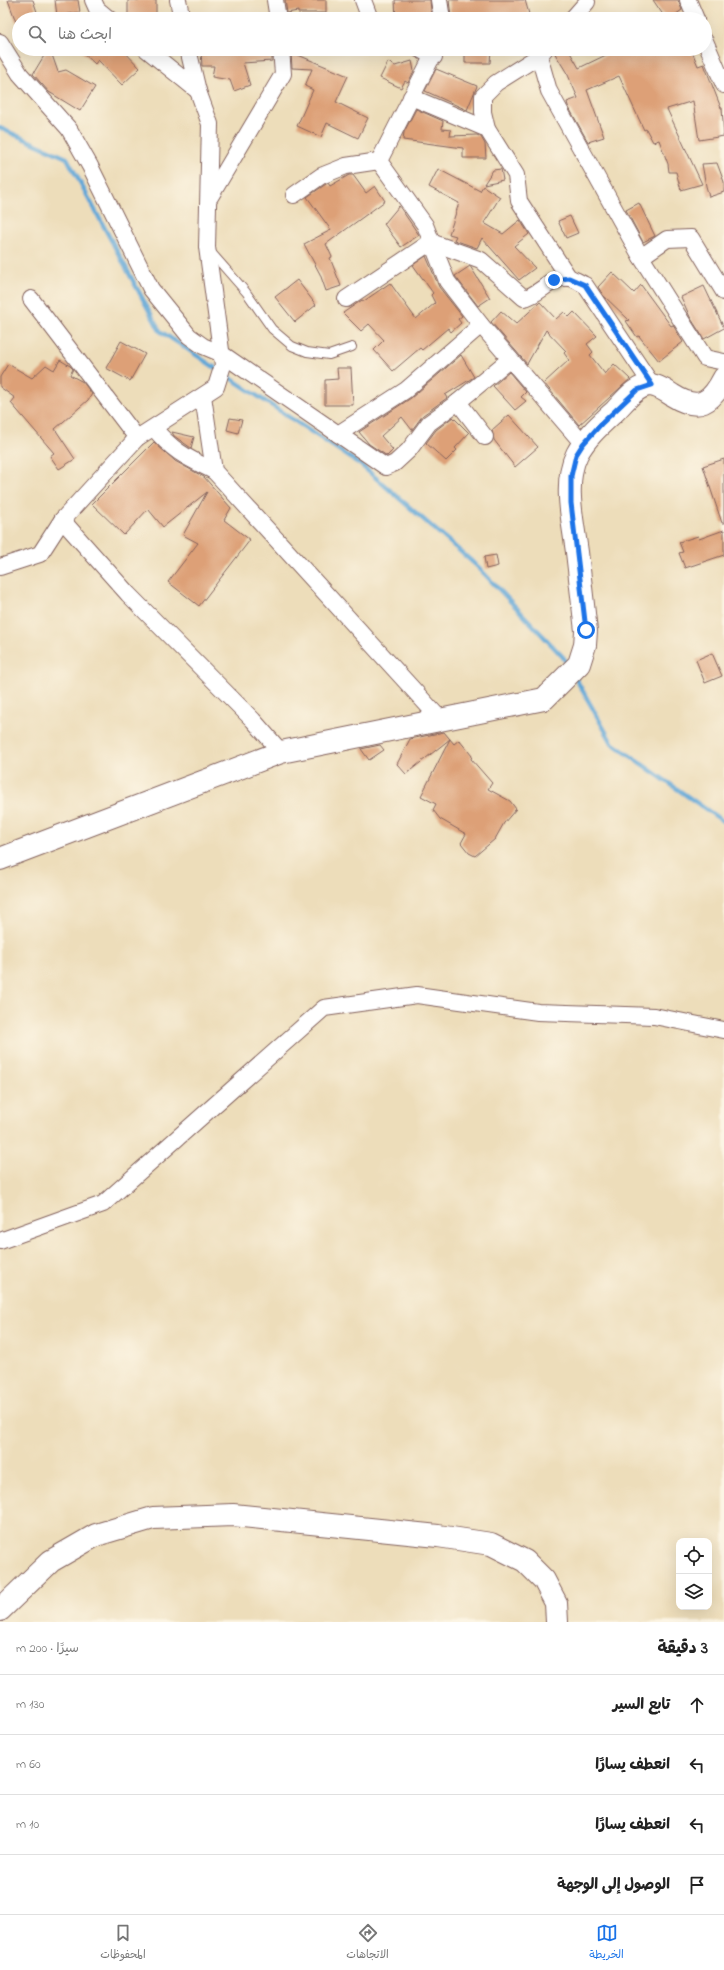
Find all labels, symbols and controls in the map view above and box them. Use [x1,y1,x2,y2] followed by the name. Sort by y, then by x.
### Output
[12,12,712,56] search box
[26,23,48,45] icon: search
[58,24,112,46] text: ابحث هنا
[545,271,563,289] route end
[577,621,595,639] route start
[676,1538,712,1610] map controls
[676,1538,712,1574] button: locate
[676,1574,712,1610] button: layers
[658,1636,708,1661] text: 3 دقيقة
[16,1639,79,1658] text: سيرًا · 200 m
[613,1694,670,1716] text: تابع السير
[686,1694,708,1716] icon: ahead
[16,1695,44,1714] text: 130 m
[595,1754,670,1776] text: انعطف يسارًا
[686,1754,708,1776] icon: left
[16,1755,41,1774] text: 60 m
[595,1814,670,1836] text: انعطف يسارًا
[686,1814,708,1836] icon: left
[16,1815,39,1834] text: 10 m
[557,1874,670,1896] text: الوصول إلى الوجهة
[686,1874,708,1896] icon: arrive
[100,1922,146,1964] tab: المحفوظات
[346,1922,389,1964] tab: الاتجاهات
[589,1922,624,1964] tab: الخريطة

